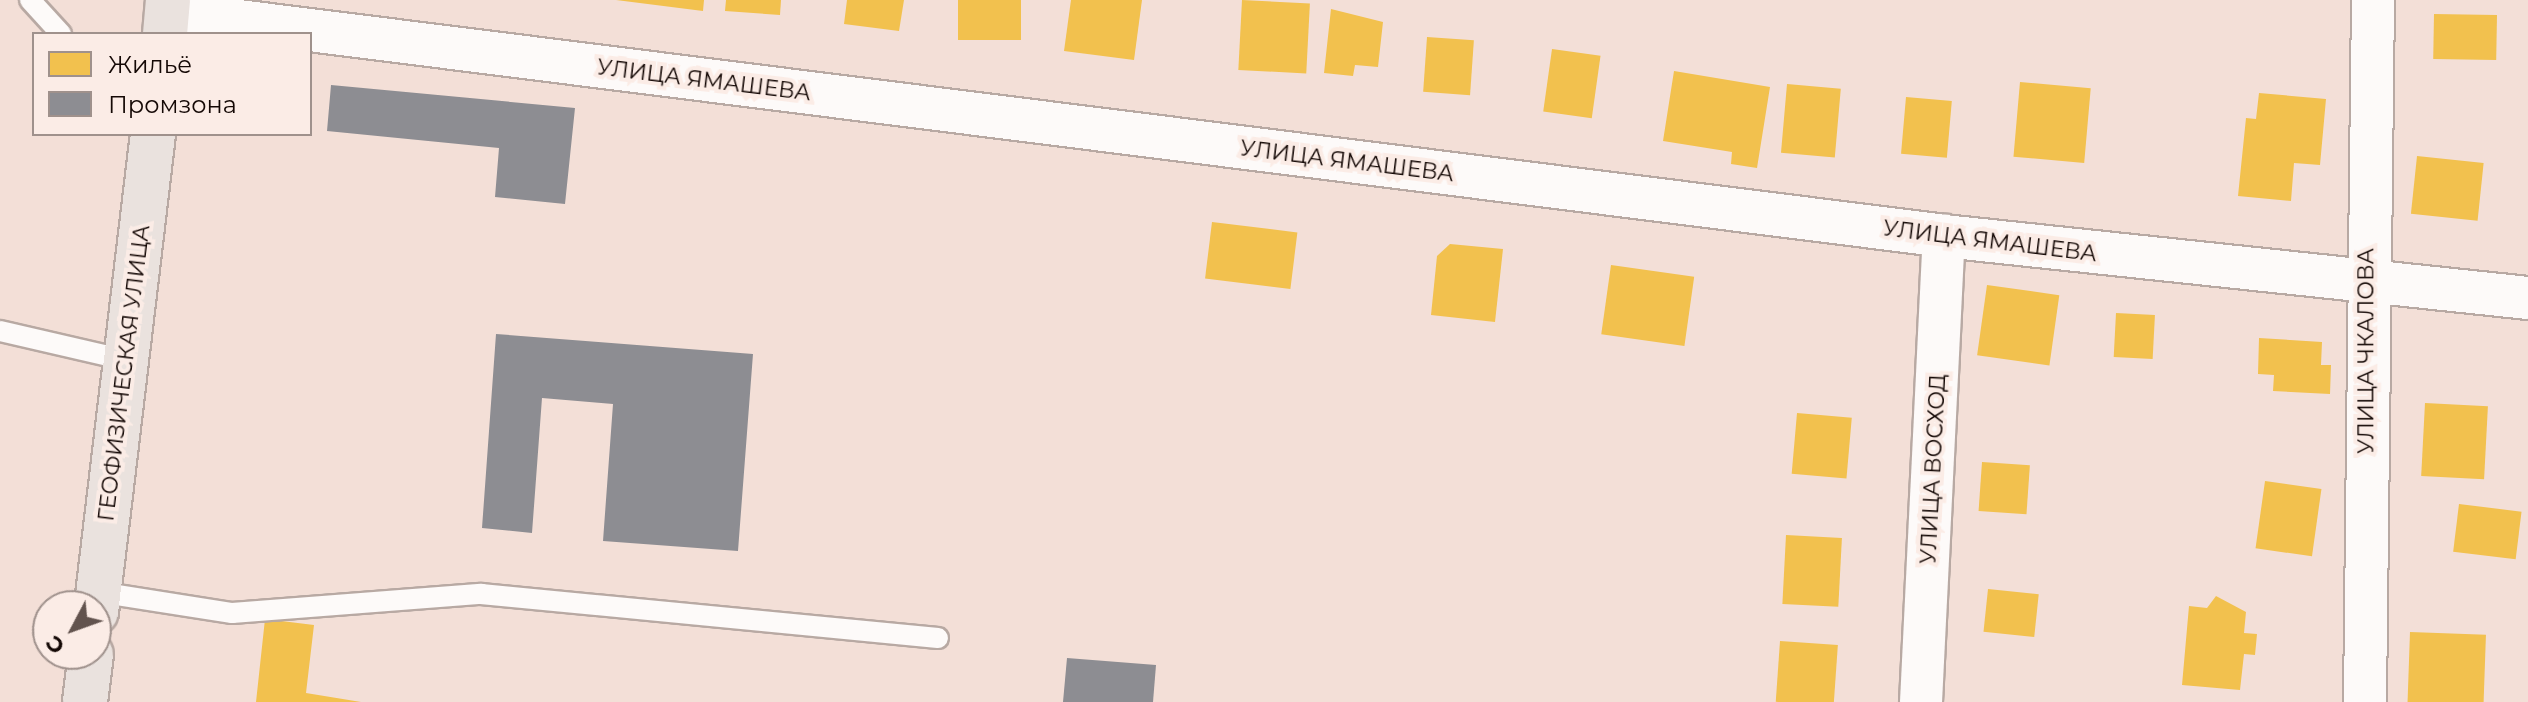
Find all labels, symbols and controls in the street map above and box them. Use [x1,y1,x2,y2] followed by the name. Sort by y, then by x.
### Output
[32,32,312,136] legend
[108,50,192,79] text: Жильё
[596,54,812,106] street label: УЛИЦА ЯМАШЕВА
[108,90,237,119] text: Промзона
[1239,135,1455,187] street label: УЛИЦА ЯМАШЕВА
[1882,215,2098,267] street label: УЛИЦА ЯМАШЕВА
[93,223,155,523] street label: ГЕОФИЗИЧЕСКАЯ УЛИЦА
[2353,248,2379,454] street label: УЛИЦА ЧКАЛОВА
[1915,373,1951,565] street label: УЛИЦА ВОСХОД
[32,590,112,670] north arrow
[40,630,70,660] text: С

